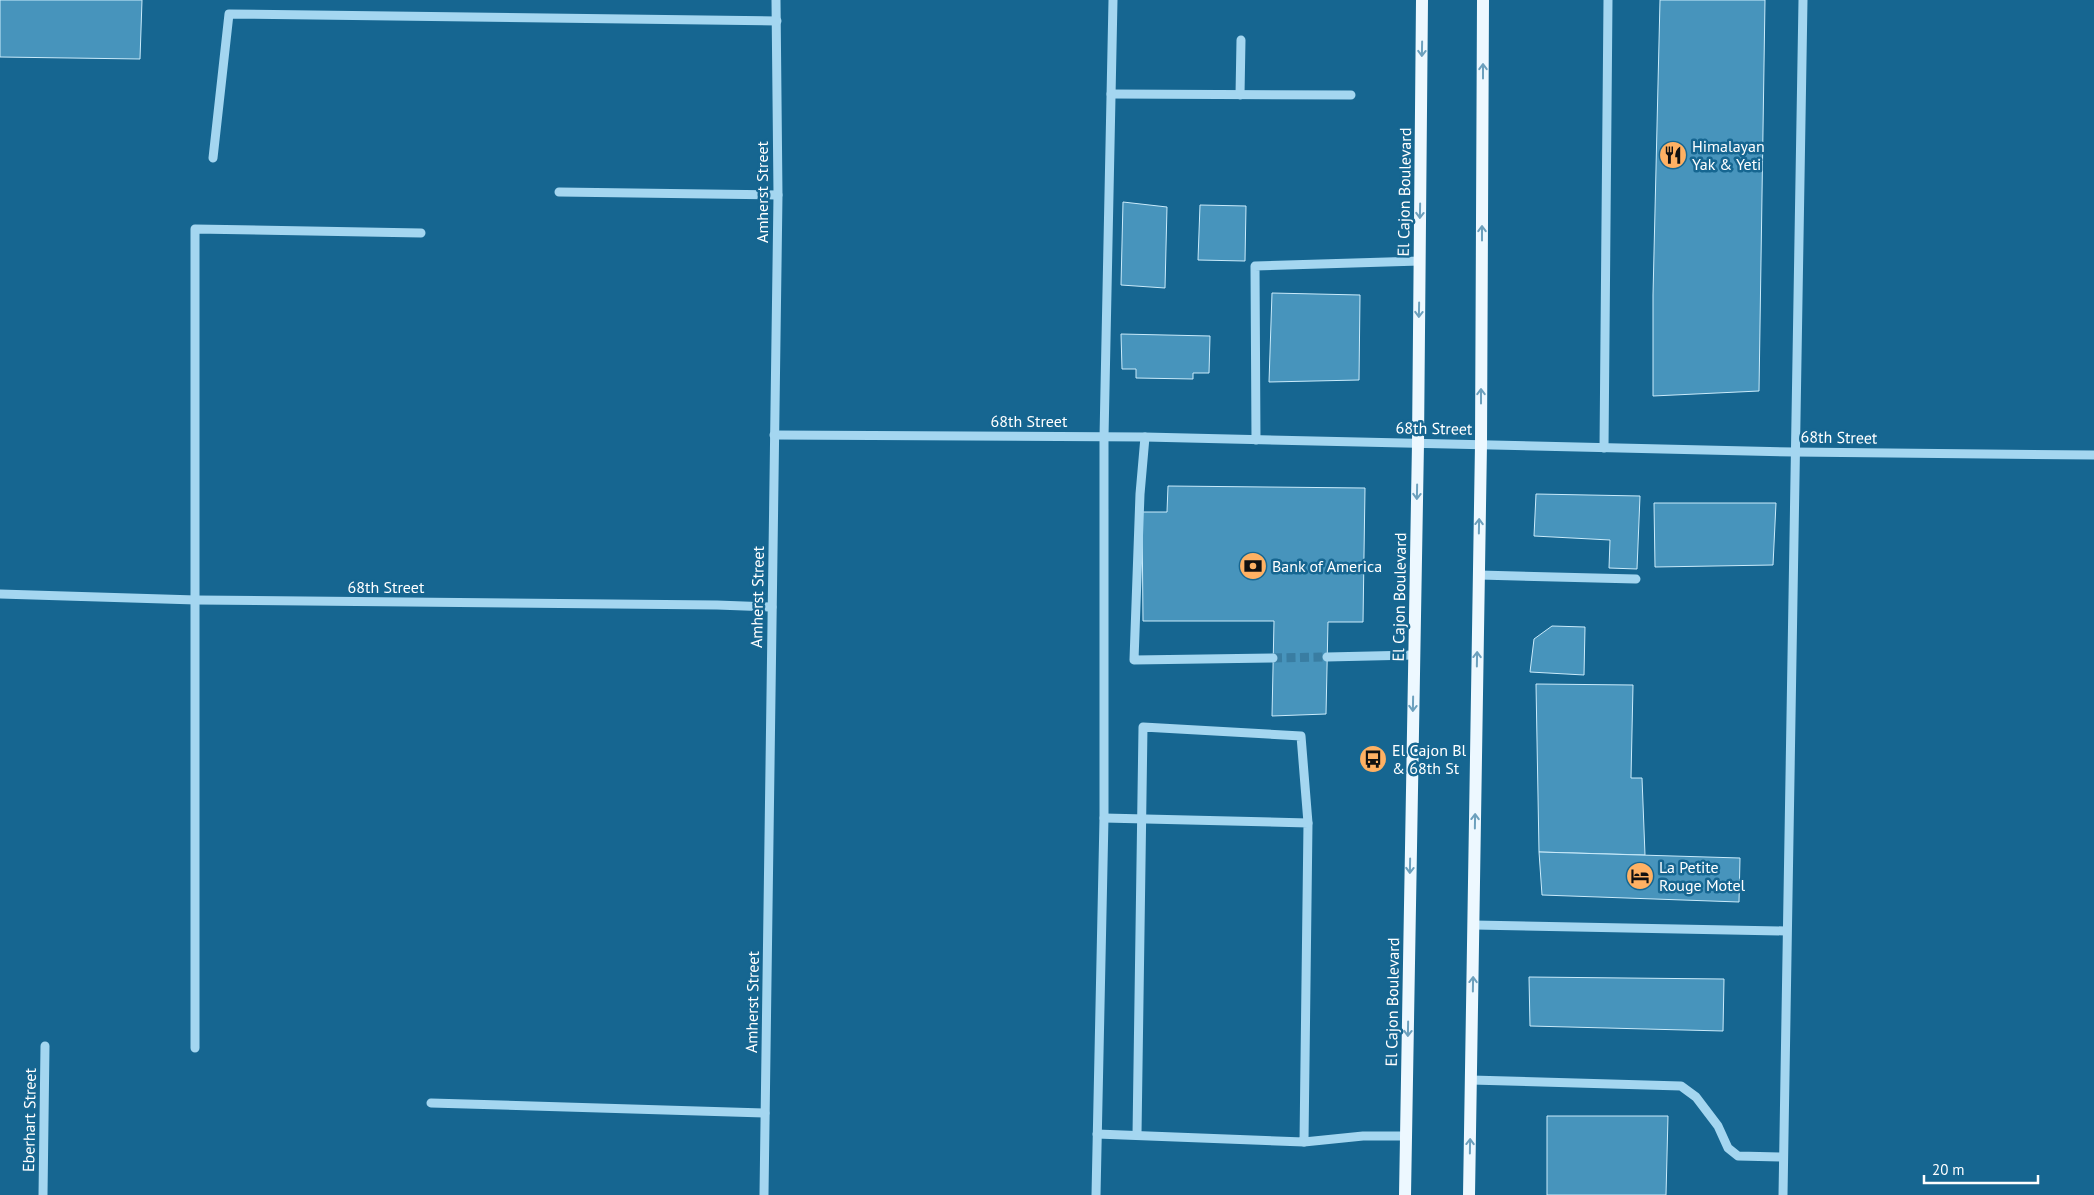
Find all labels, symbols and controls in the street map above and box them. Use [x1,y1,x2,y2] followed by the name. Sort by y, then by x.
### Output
[1417,40,1427,56] one-way arrow
[1478,63,1488,79] one-way arrow
[1393,127,1415,257] street label: El Cajon Boulevard
[1692,136,1765,174] place label: Himalayan Yak & Yeti
[752,140,772,243] street label: Amherst Street
[1658,140,1688,170] restaurant icon: Himalayan Yak & Yeti
[1415,202,1425,219] one-way arrow
[1477,225,1487,242] one-way arrow
[1414,302,1424,318] one-way arrow
[1476,388,1486,404] one-way arrow
[991,411,1068,431] street label: 68th Street
[1395,417,1473,439] street label: 68th Street
[1800,426,1878,448] street label: 68th Street
[1412,484,1422,500] one-way arrow
[1474,518,1484,534] one-way arrow
[1388,532,1410,662] street label: El Cajon Boulevard
[746,545,768,648] street label: Amherst Street
[1238,551,1268,581] bank icon: Bank of America
[1272,556,1382,576] place label: Bank of America
[348,577,425,597] street label: 68th Street
[1473,651,1482,667] one-way arrow
[1408,695,1418,711] one-way arrow
[1392,740,1467,778] place label: El Cajon Bl & 68th St
[1358,744,1388,774] bus stop icon: El Cajon Bl & 68th St
[1470,814,1480,830] one-way arrow
[1659,857,1746,895] place label: La Petite Rouge Motel
[1406,858,1415,874] one-way arrow
[1625,861,1655,891] hotel icon: La Petite Rouge Motel
[1381,937,1403,1067] street label: El Cajon Boulevard
[741,950,763,1053] street label: Amherst Street
[1468,976,1478,992] one-way arrow
[1403,1020,1413,1036] one-way arrow
[18,1067,40,1172] street label: Eberhart Street
[1465,1139,1475,1155] one-way arrow
[1924,1152,2038,1184] scale bar
[1932,1160,1965,1179] text: 20 m

